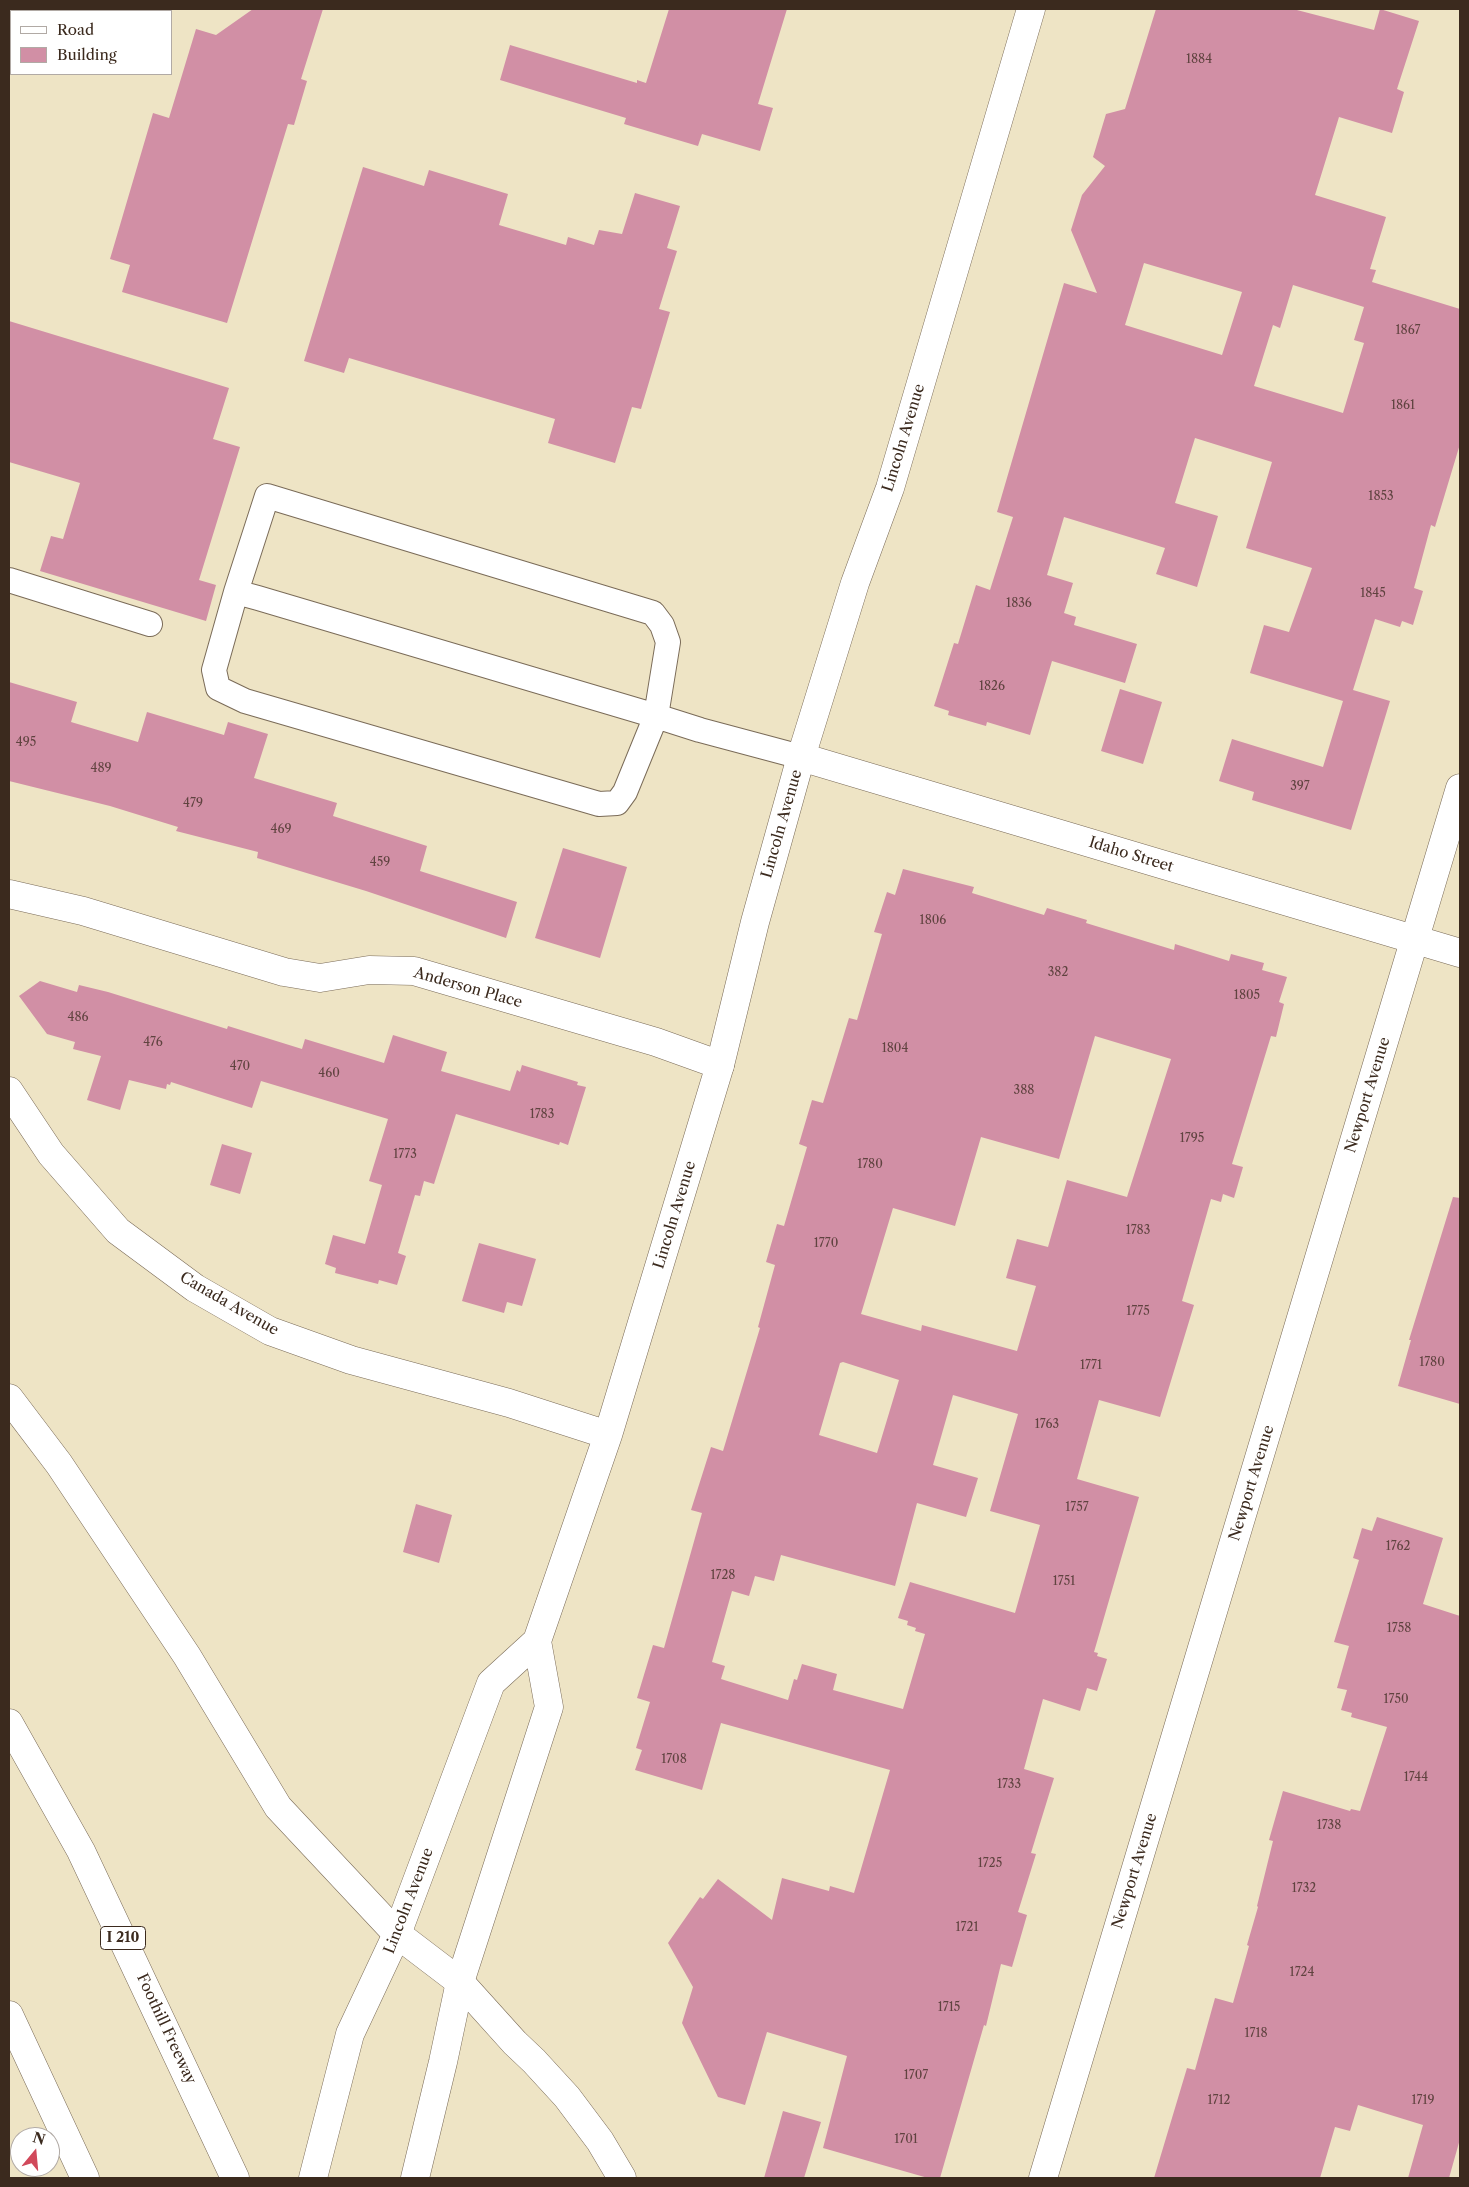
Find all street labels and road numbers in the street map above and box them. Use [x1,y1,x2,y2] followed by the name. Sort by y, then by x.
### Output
[879,382,929,494] street label: Lincoln Avenue
[758,768,806,880] street label: Lincoln Avenue
[1087,834,1175,876] street label: Idaho Street
[412,964,524,1012] street label: Anderson Place
[1342,1035,1394,1155] street label: Newport Avenue
[650,1159,700,1271] street label: Lincoln Avenue
[176,1268,282,1340] street label: Canada Avenue
[1226,1423,1278,1543] street label: Newport Avenue
[1109,1811,1161,1931] street label: Newport Avenue
[381,1845,437,1957] street label: Lincoln Avenue
[100,1926,146,1950] road number: I 210
[132,1971,200,2087] street label: Foothill Freeway

